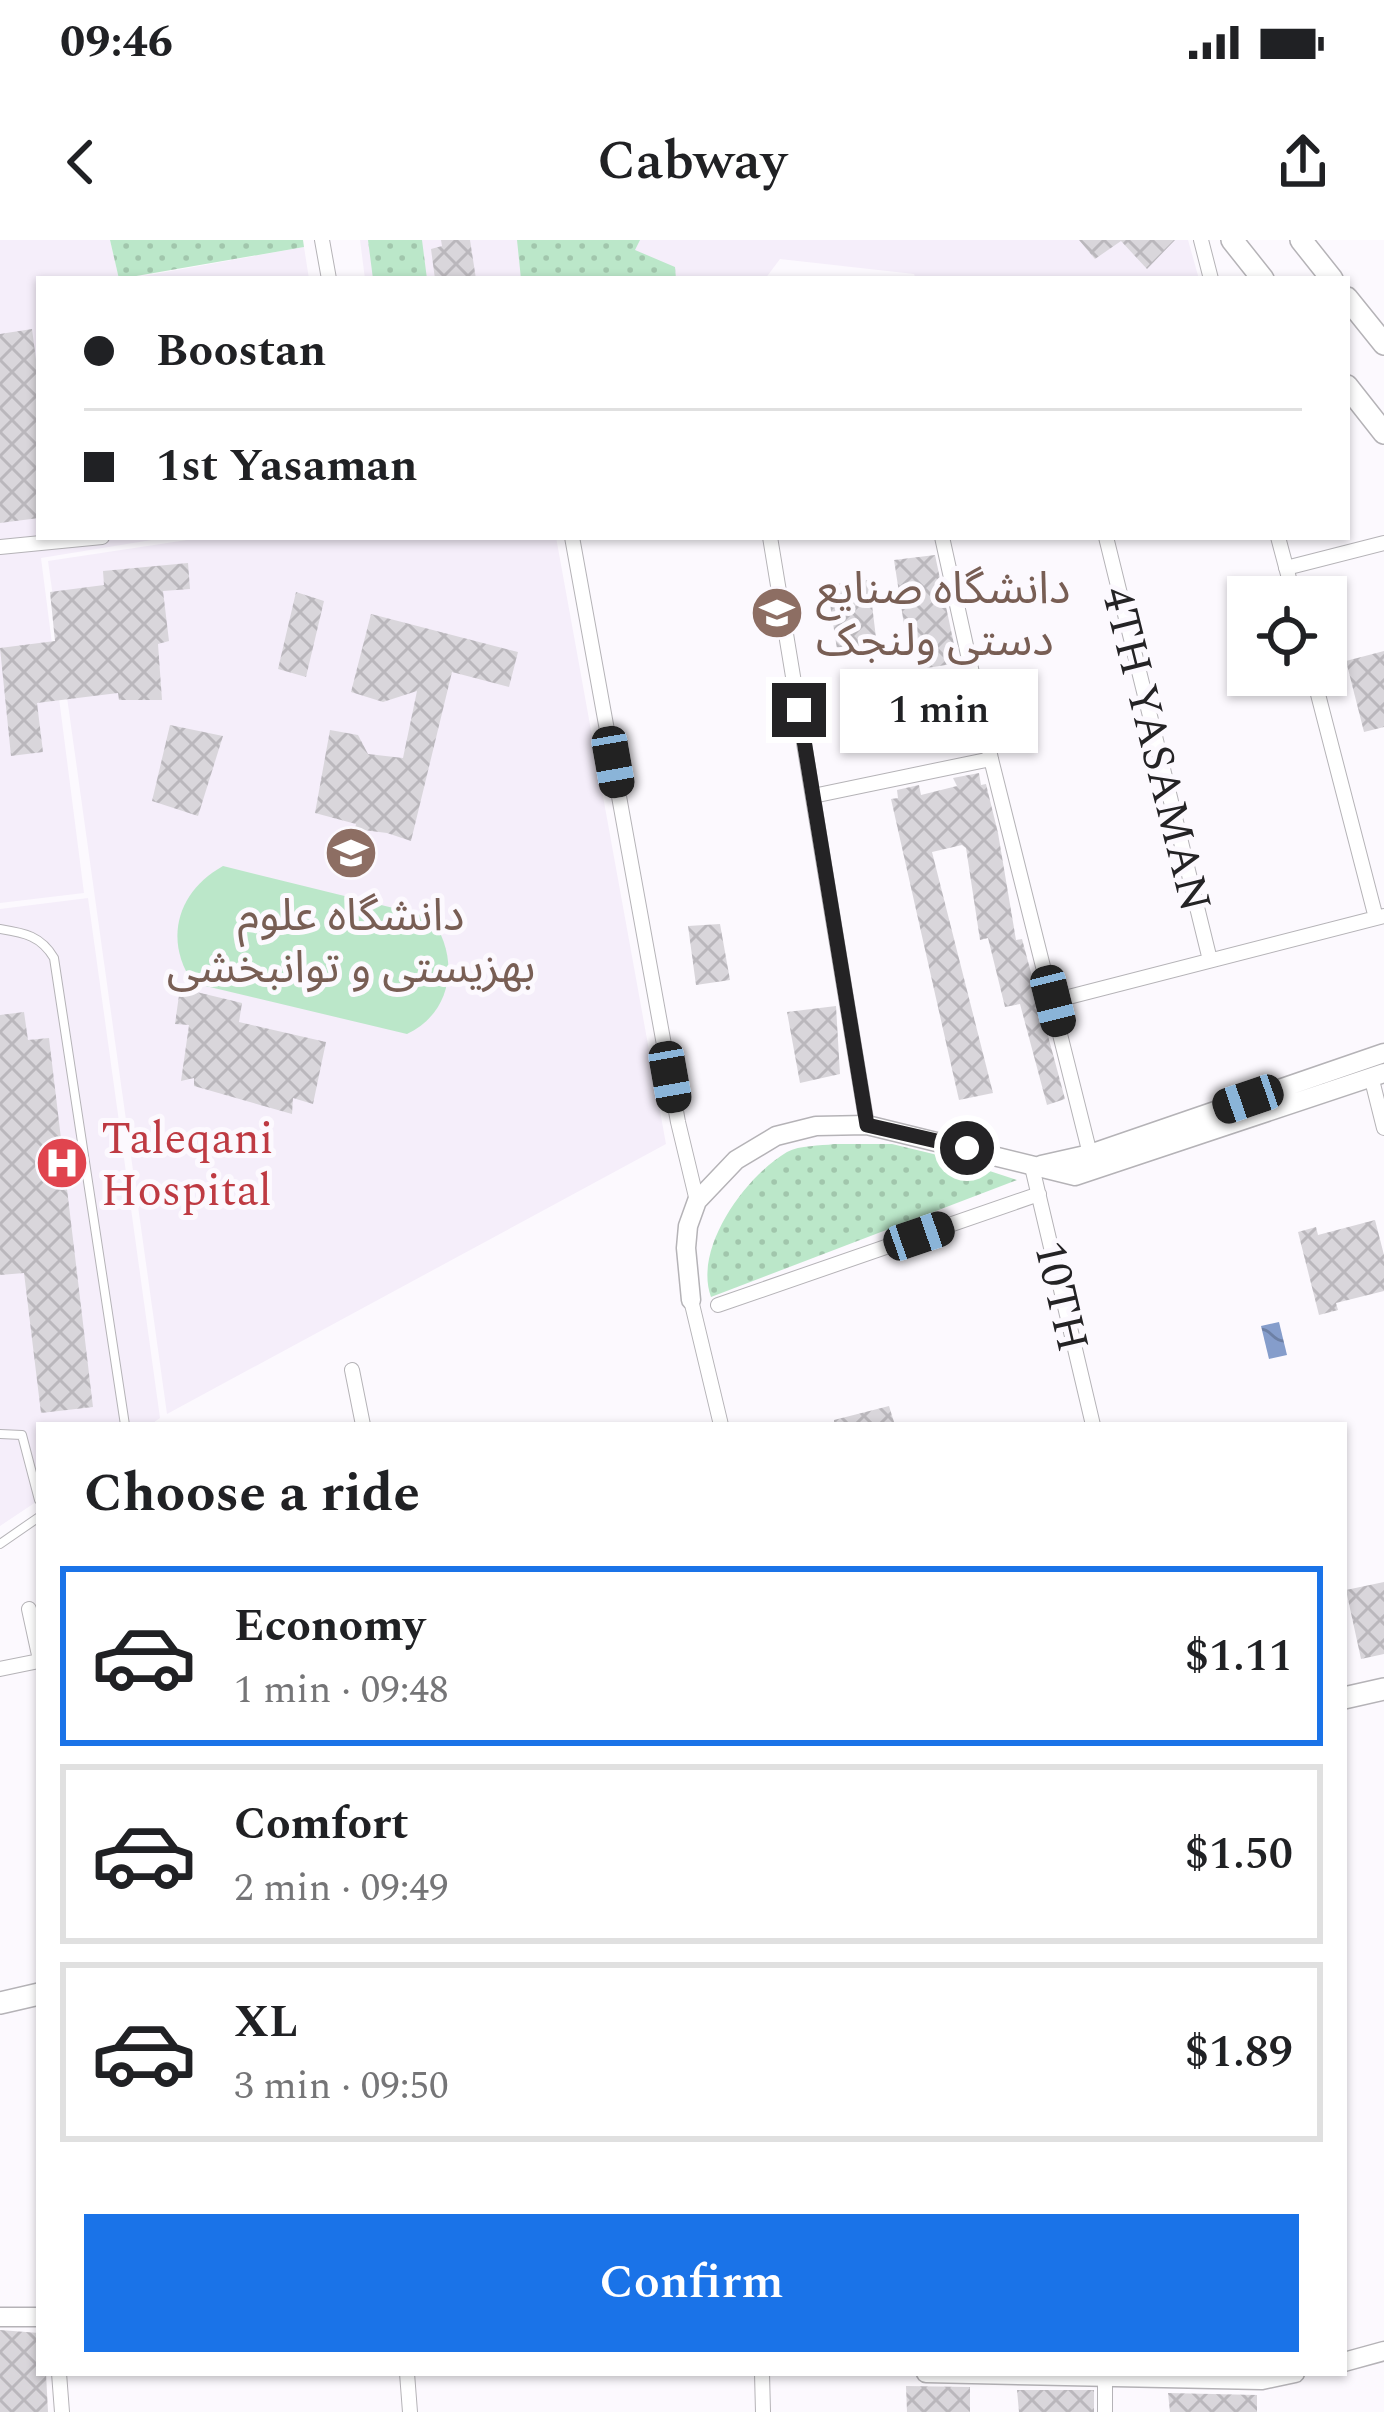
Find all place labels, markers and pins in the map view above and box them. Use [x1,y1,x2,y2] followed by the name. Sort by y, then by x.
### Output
[816,555,1070,676] place label: دانشگاه صنایع دستى ولنجک
[749,585,805,641] school or university icon: دانشگاه صنایع دستى ولنجک
[323,825,379,881] school or university icon: دانشگاه علوم بهزیستی و توانبخشی
[167,882,535,1003] place label: دانشگاه علوم بهزیستی و توانبخشی
[101,1105,274,1226] place label: Taleqani Hospital
[34,1135,90,1191] hospital icon: Taleqani Hospital

